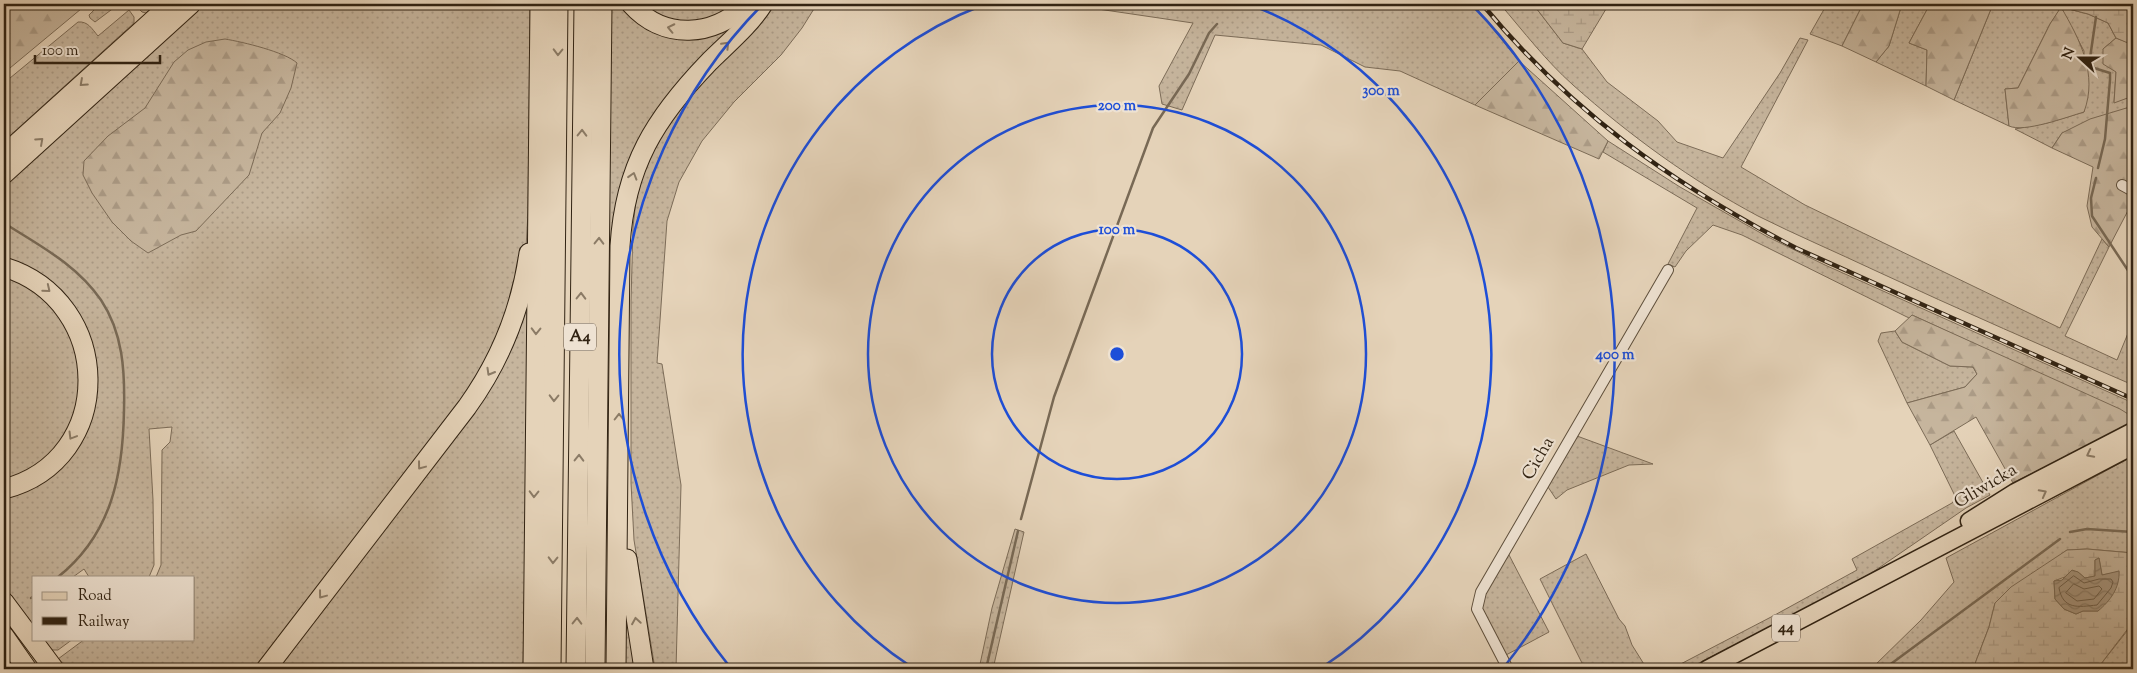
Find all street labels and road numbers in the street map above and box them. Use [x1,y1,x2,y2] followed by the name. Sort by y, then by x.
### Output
[564,324,596,351] road number: A4
[1516,432,1562,486] street label: Cicha
[1950,458,2022,516] street label: Gliwicka
[1772,614,1800,641] road number: 44

